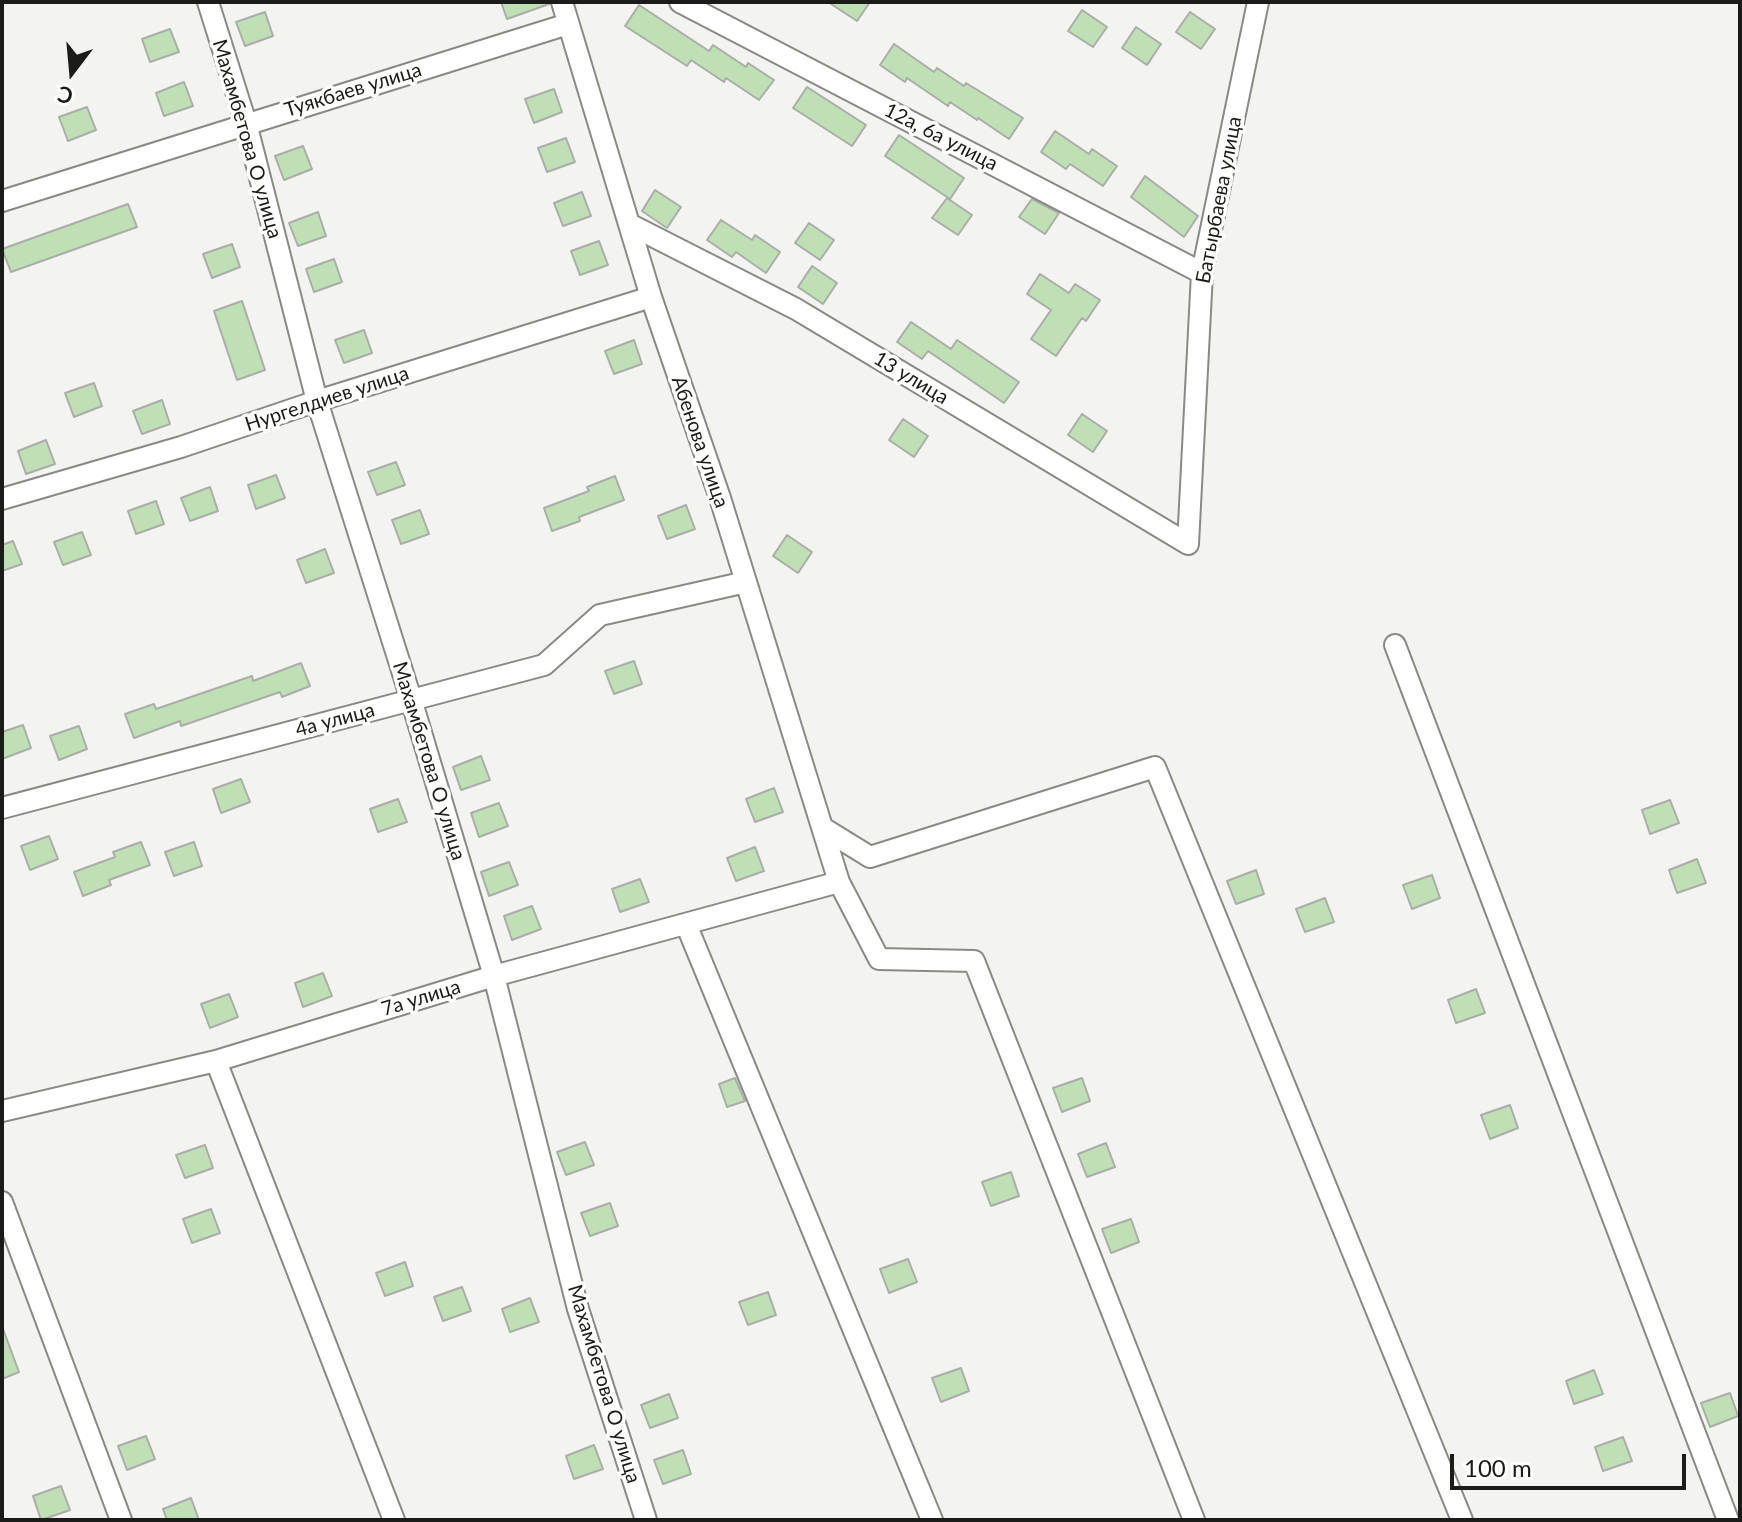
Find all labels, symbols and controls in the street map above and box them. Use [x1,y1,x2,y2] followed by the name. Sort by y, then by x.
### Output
[32,32,112,112] north arrow
[207,37,287,241] street label: Махамбетова О улица
[282,58,424,122] street label: Туякбаев улица
[55,81,76,111] text: С
[880,98,1002,176] street label: 12а, 6а улица
[1191,114,1247,286] street label: Батырбаева улица
[869,346,953,410] street label: 13 улица
[242,361,412,437] street label: Нургелдиев улица
[666,373,734,511] street label: Абенова улица
[387,659,471,863] street label: Махамбетова О улица
[293,698,377,742] street label: 4а улица
[379,975,463,1021] street label: 7а улица
[562,1282,646,1486] street label: Махамбетова О улица
[1454,1438,1690,1488] scale bar
[1464,1453,1532,1482] text: 100 m

